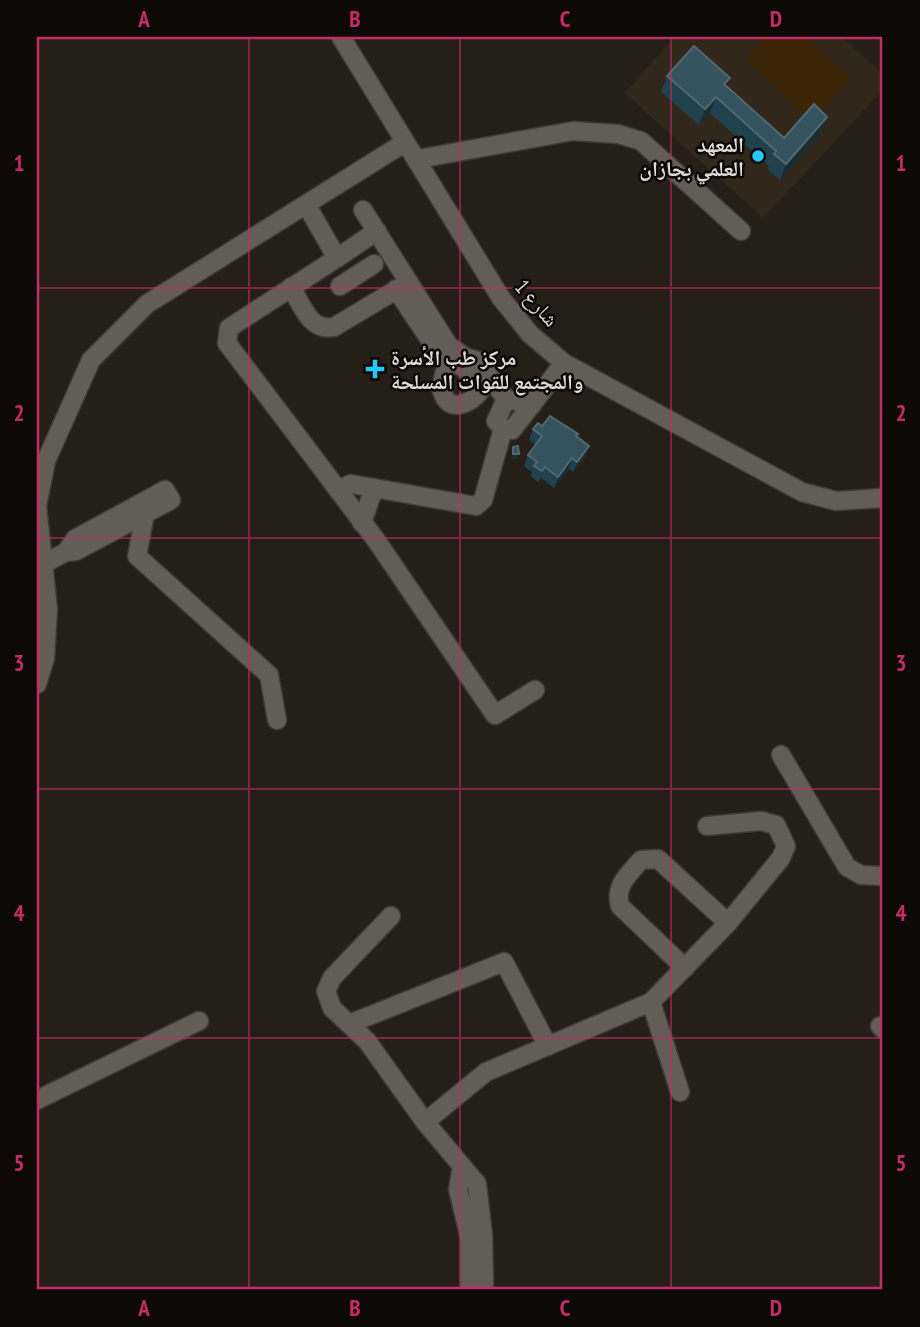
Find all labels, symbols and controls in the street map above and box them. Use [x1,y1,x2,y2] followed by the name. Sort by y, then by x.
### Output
[137,4,150,33] text: A
[349,4,361,33] text: B
[560,4,571,33] text: C
[770,4,782,33] text: D
[639,131,744,185] place label: المعهد العلمي بجازان
[14,148,25,177] text: 1
[750,148,766,164] marker: المعهد العلمي بجازان
[896,148,907,177] text: 1
[509,274,565,332] street label: شارع 1
[391,344,583,396] place label: مركز طب الأسرة والمجتمع للقوات المسلحة
[365,359,385,379] marker: مركز طب الأسرة والمجتمع للقوات المسلحة
[14,398,25,427] text: 2
[896,398,907,427] text: 2
[14,648,25,677] text: 3
[896,648,907,677] text: 3
[14,898,25,927] text: 4
[896,898,907,927] text: 4
[14,1148,25,1177] text: 5
[896,1148,907,1177] text: 5
[137,1293,150,1322] text: A
[349,1293,361,1322] text: B
[560,1293,571,1322] text: C
[770,1293,782,1322] text: D

